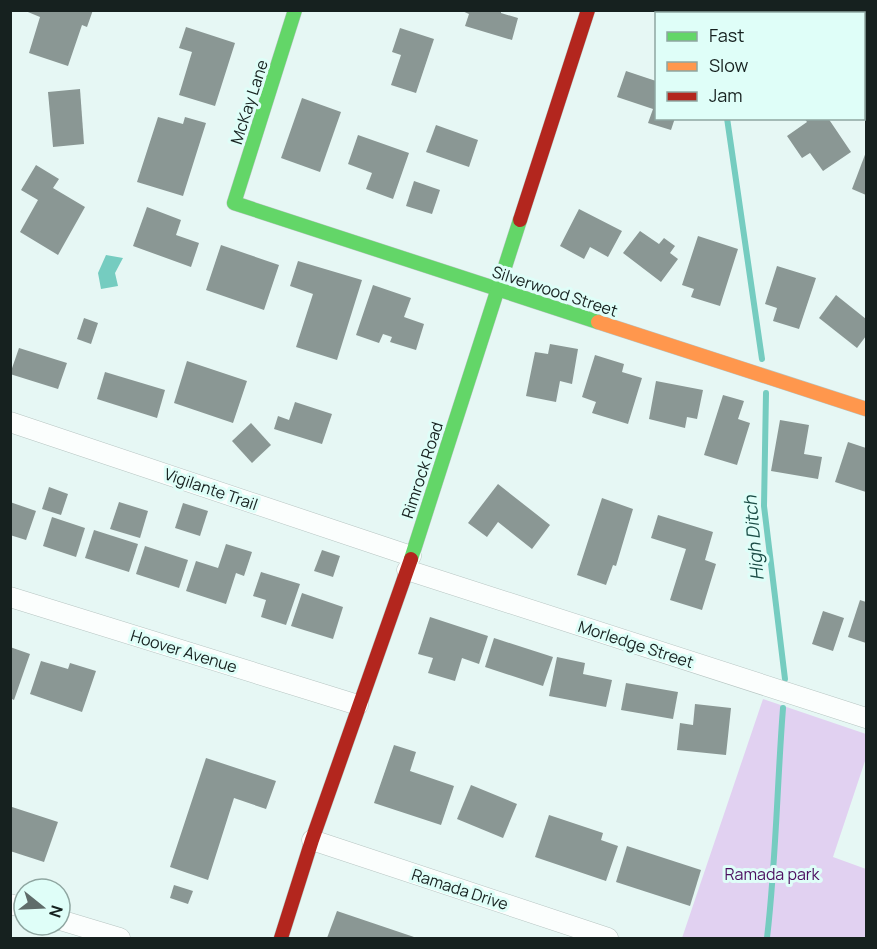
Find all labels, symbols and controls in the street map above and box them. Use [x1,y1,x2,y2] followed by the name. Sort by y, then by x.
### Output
[655,12,865,120] legend
[709,23,744,47] text: Fast
[709,53,749,77] text: Slow
[225,57,273,147] street label: McKay Lane
[709,83,743,107] text: Jam
[489,260,621,322] street label: Silverwood Street
[396,419,448,521] street label: Rimrock Road
[161,463,261,515] street label: Vigilante Trail
[737,493,769,582] water label: High Ditch
[575,615,697,673] street label: Morledge Street
[128,624,240,678] street label: Hoover Avenue
[409,863,511,915] street label: Ramada Drive
[724,863,821,885] park label: Ramada park
[12,877,72,937] north arrow
[44,903,69,921] text: N

